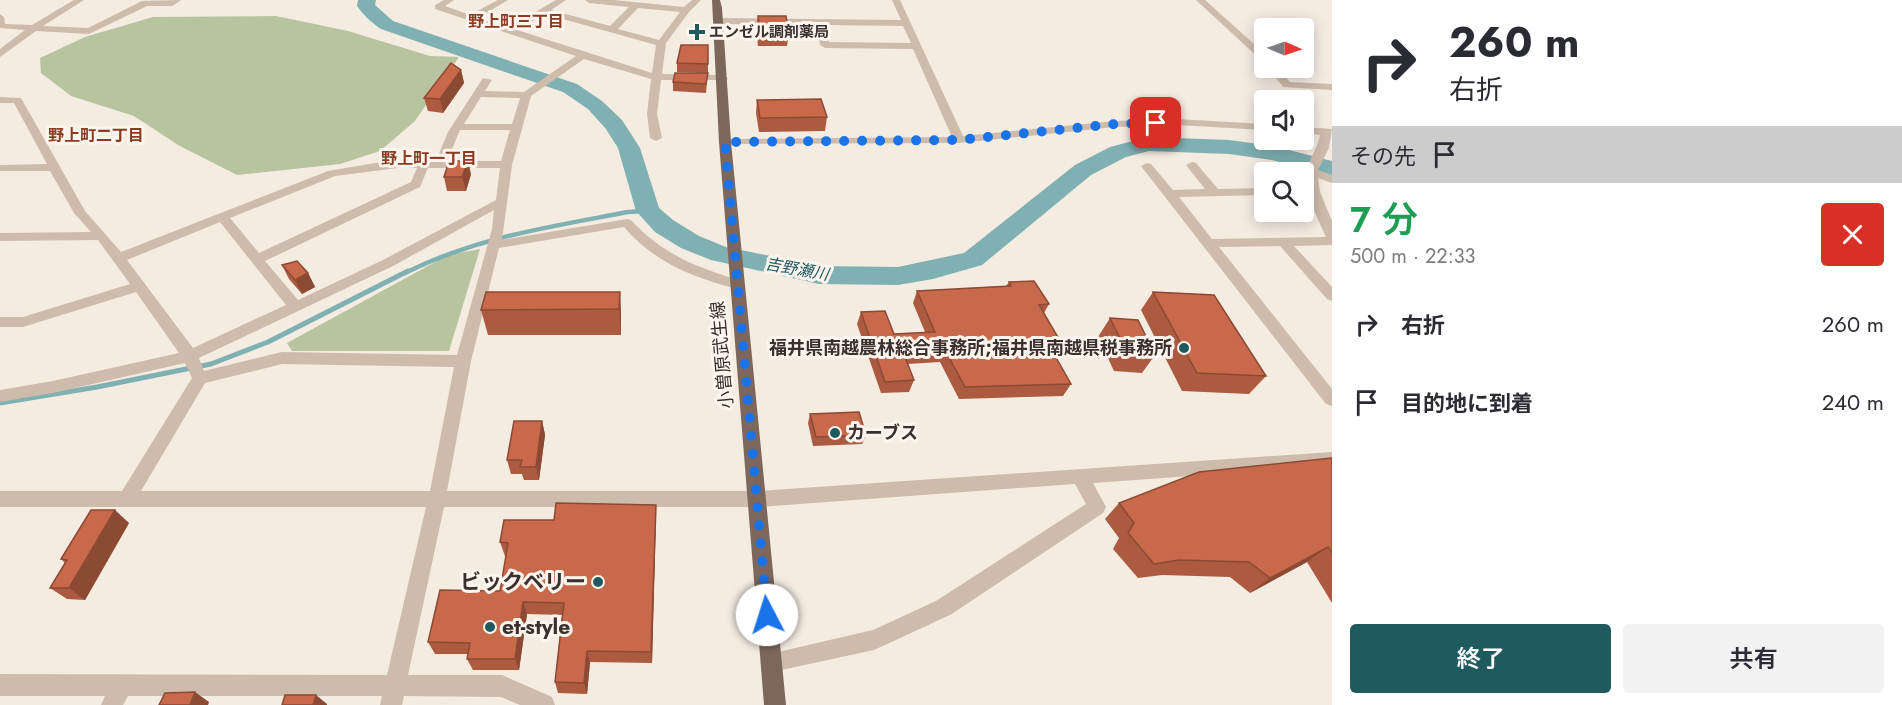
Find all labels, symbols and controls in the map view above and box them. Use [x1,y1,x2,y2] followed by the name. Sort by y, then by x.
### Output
[468,10,564,33] district label: 野上町三丁目
[1449,12,1580,73] text: 260 m
[1254,18,1314,78] north arrow
[1254,18,1314,222] map controls
[709,21,829,43] place label: エンゼル調剤薬局
[1350,24,1428,102] icon: right
[690,25,704,39] marker: エンゼル調剤薬局
[1449,70,1503,109] text: 右折
[1254,90,1314,150] button: sound
[1130,97,1181,148] pin
[1139,106,1172,139] icon: arrive
[48,124,144,147] district label: 野上町二丁目
[1428,138,1461,171] icon: arrive
[1350,140,1416,172] text: その先
[381,147,477,170] district label: 野上町一丁目
[1254,162,1314,222] button: search
[1350,193,1418,245] text: 7 分
[1821,203,1884,266] button: close
[1350,242,1475,271] text: 500 m · 22:33
[763,252,832,286] water label: 吉野瀬川
[704,300,740,410] street label: 小曽原武生線
[1350,308,1383,341] icon: right
[1822,308,1884,340] text: 260 m
[1401,309,1445,341] text: 右折
[769,335,1172,361] place label: 福井県南越農林総合事務所;福井県南越県税事務所
[1177,341,1191,355] marker: 福井県南越農林総合事務所;福井県南越県税事務所
[1350,386,1383,419] icon: arrive
[1822,386,1884,418] text: 240 m
[1401,387,1533,419] text: 目的地に到着
[847,420,918,446] place label: カーブス
[828,426,842,440] marker: カーブス
[460,567,586,597] place label: ビックベリー
[591,575,605,589] marker: ビックベリー
[735,583,799,647] position arrow
[502,612,570,642] place label: et-style
[483,620,497,634] marker: et-style
[1350,624,1611,693] button: 終了
[1623,624,1884,693] button: 共有

